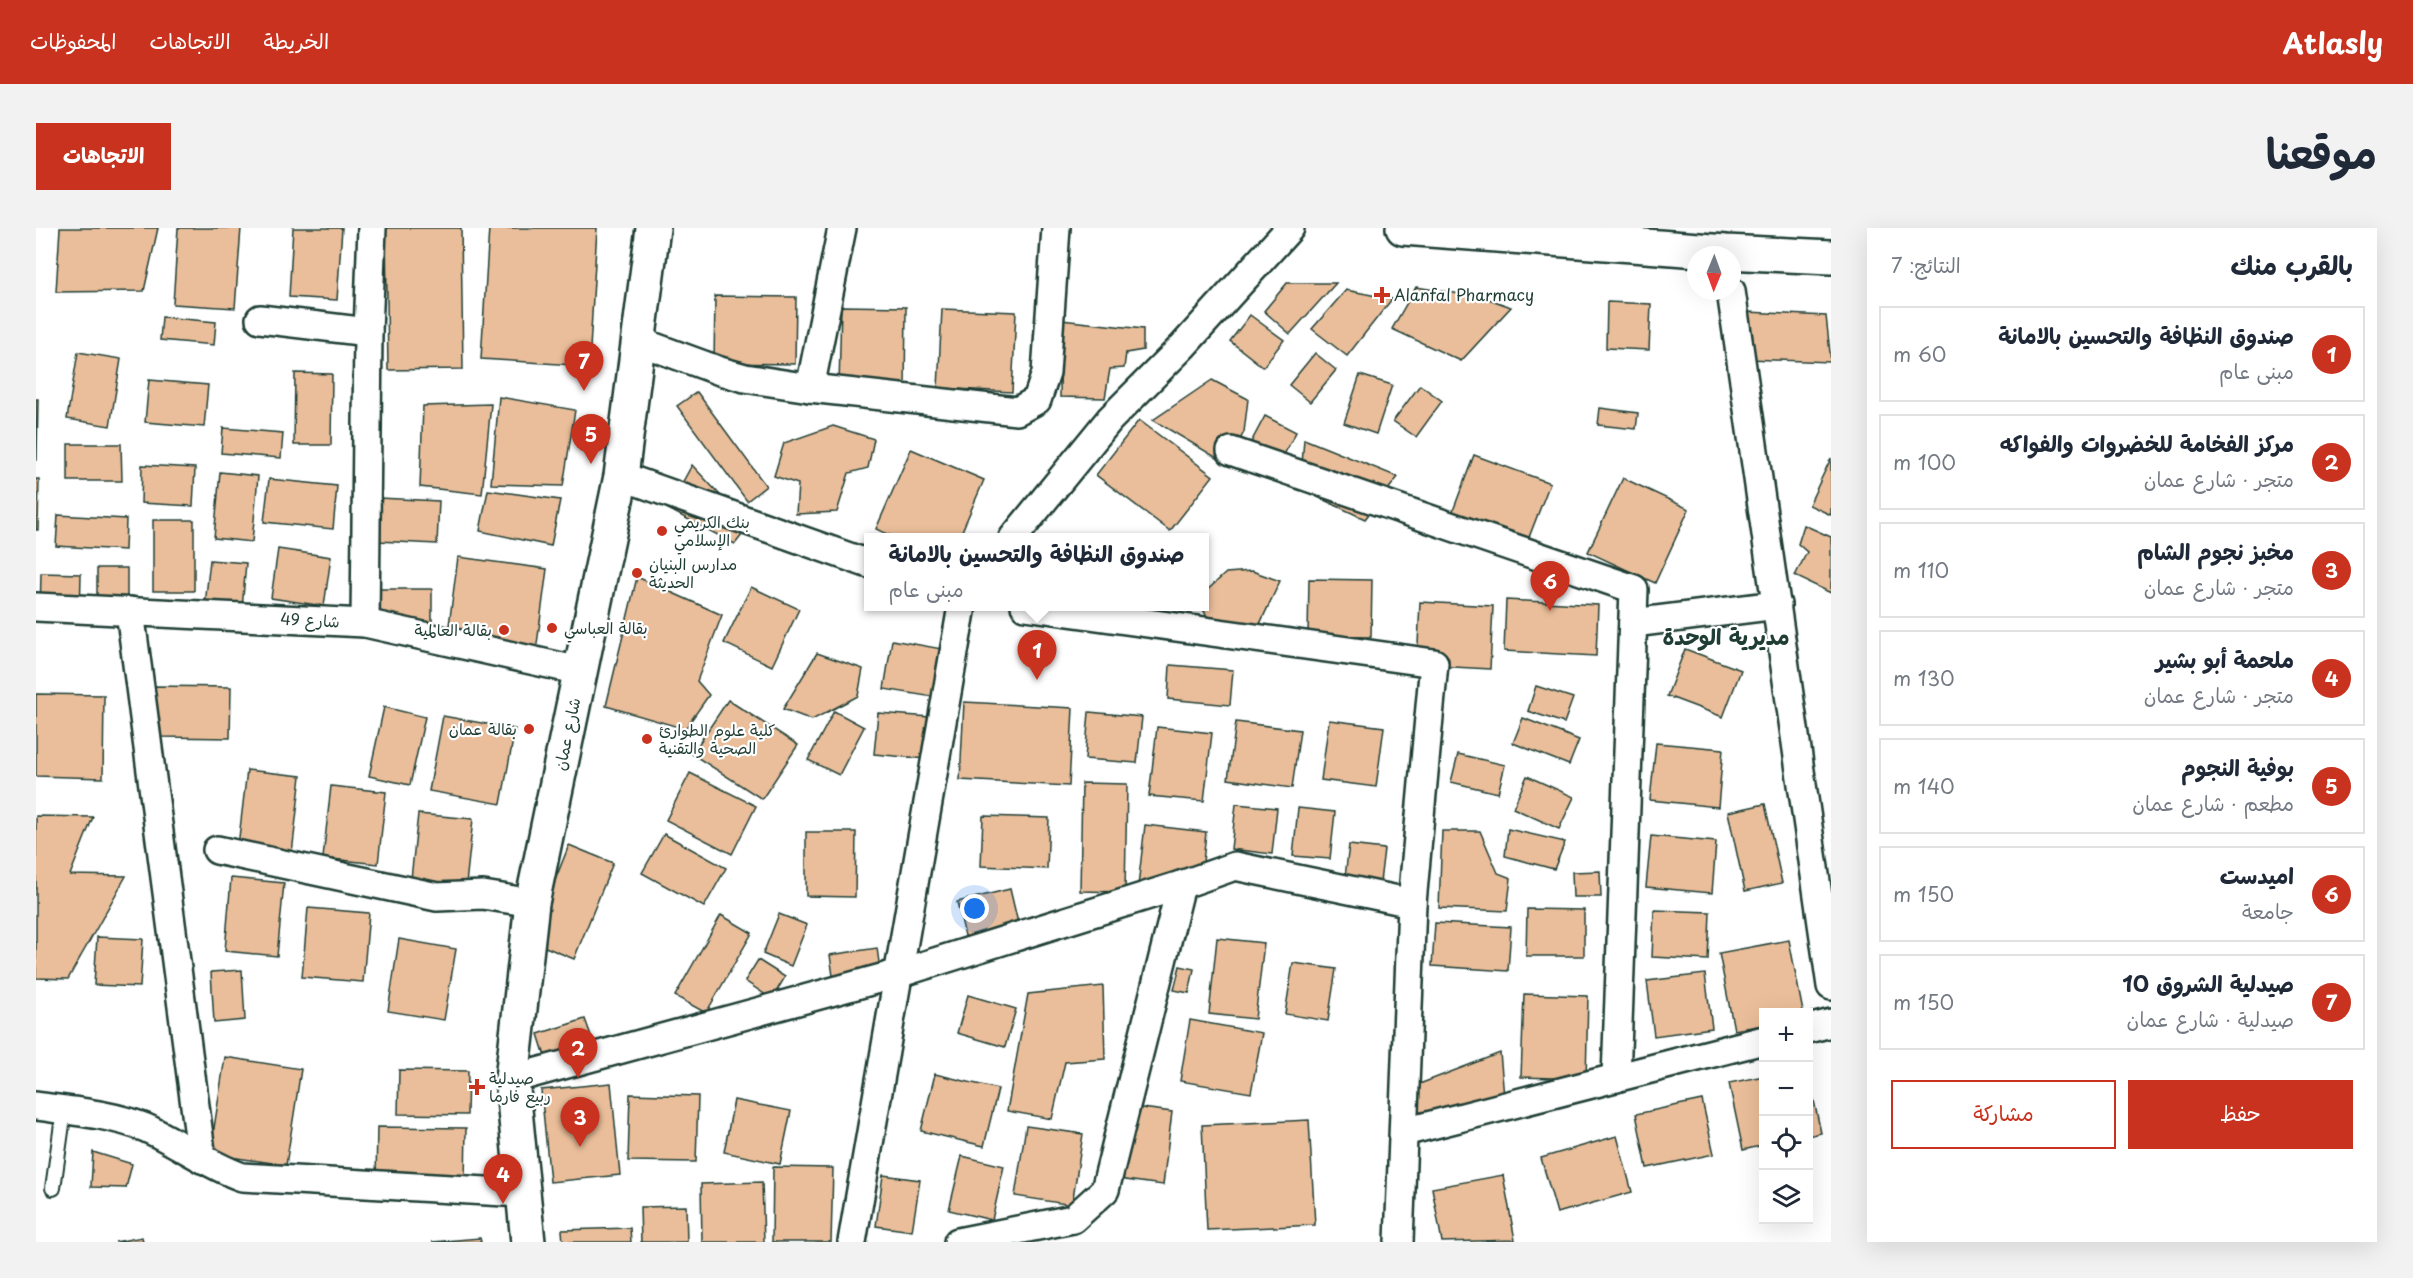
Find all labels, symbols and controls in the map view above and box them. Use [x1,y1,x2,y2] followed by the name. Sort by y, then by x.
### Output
[2283,21,2383,64] text: Atlasly
[30,24,116,56] text: المحفوظات
[149,24,231,56] text: الاتجاهات
[264,24,329,56] text: الخريطة
[2266,120,2377,183] text: موقعنا
[36,123,171,190] button: الاتجاهات
[2231,245,2353,284] text: بالقرب منك
[1687,246,1741,300] north arrow
[1891,250,1961,280] text: النتائج: 7
[1394,282,1534,306] place label: Alanfal Pharmacy
[1375,288,1389,302] marker: Alanfal Pharmacy
[1998,318,2294,351] text: صندوق النظافة والتحسين بالامانة
[1893,339,1946,369] text: 60 m
[2327,339,2336,369] text: 1
[564,342,604,391] pin: 7
[2219,356,2294,386] text: مبنى عام
[572,414,610,464] pin: 5
[2000,426,2294,459] text: مركز الفخامة للخضروات والفواكه
[1893,447,1956,477] text: 100 m
[2324,447,2339,477] text: 2
[2144,464,2294,494] text: متجر · شارع عمان
[674,509,750,555] place label: بنك الكريمي الإسلامي
[655,524,669,538] marker: بنك الكريمي الإسلامي
[864,533,1209,611] popup
[2137,534,2294,567] text: مخبز نجوم الشام
[889,536,1184,569] text: صندوق النظافة والتحسين بالامانة
[649,551,737,593] place label: مدارس البنيان الحديثة
[1893,555,1949,585] text: 110 m
[2325,555,2338,585] text: 3
[1530,562,1570,611] pin: 6
[630,566,644,580] marker: مدارس البنيان الحديثة
[2144,572,2294,602] text: متجر · شارع عمان
[889,574,964,604] text: مبنى عام
[280,605,340,634] street label: شارع 49
[564,615,648,643] place label: بقالة العباسي
[415,617,492,641] place label: بقالة العالمية
[1662,619,1790,652] district label: مديرية الوحدة
[545,621,559,635] marker: بقالة العباسي
[497,623,511,637] marker: بقالة العالمية
[1018,630,1056,680] pin: 1
[2156,642,2294,675] text: ملحمة أبو بشير
[1893,663,1955,693] text: 130 m
[2325,663,2338,693] text: 4
[2144,680,2294,710] text: متجر · شارع عمان
[547,695,586,773] street label: شارع عمان
[449,716,517,740] place label: بقالة عمان
[659,717,775,759] place label: كلية علوم الطوارئ الصحية والتقنية
[522,722,536,736] marker: بقالة عمان
[640,732,654,746] marker: كلية علوم الطوارئ الصحية والتقنية
[2181,750,2294,783] text: بوفية النجوم
[1893,771,1955,801] text: 140 m
[2325,771,2338,801] text: 5
[2132,788,2294,818] text: مطعم · شارع عمان
[2220,858,2294,891] text: اميدست
[1893,879,1954,909] text: 150 m
[2324,879,2339,909] text: 6
[960,894,989,923] your location
[2242,896,2294,926] text: جامعة
[2122,966,2294,999] text: صيدلية الشروق 10
[1893,987,1954,1017] text: 150 m
[2326,987,2337,1017] text: 7
[2127,1004,2294,1034] text: صيدلية · شارع عمان
[1759,1008,1813,1224] map controls
[1759,1008,1813,1062] button: +
[558,1028,598,1078] pin: 2
[1759,1062,1813,1116] button: −
[489,1065,551,1108] place label: صيدلية ربيع فارما
[470,1080,484,1094] marker: صيدلية ربيع فارما
[1891,1080,2116,1149] button: مشاركة
[2128,1080,2353,1149] button: حفظ
[560,1098,600,1147] pin: 3
[1759,1116,1813,1170] button: locate
[484,1154,522,1204] pin: 4
[1759,1170,1813,1224] button: layers

